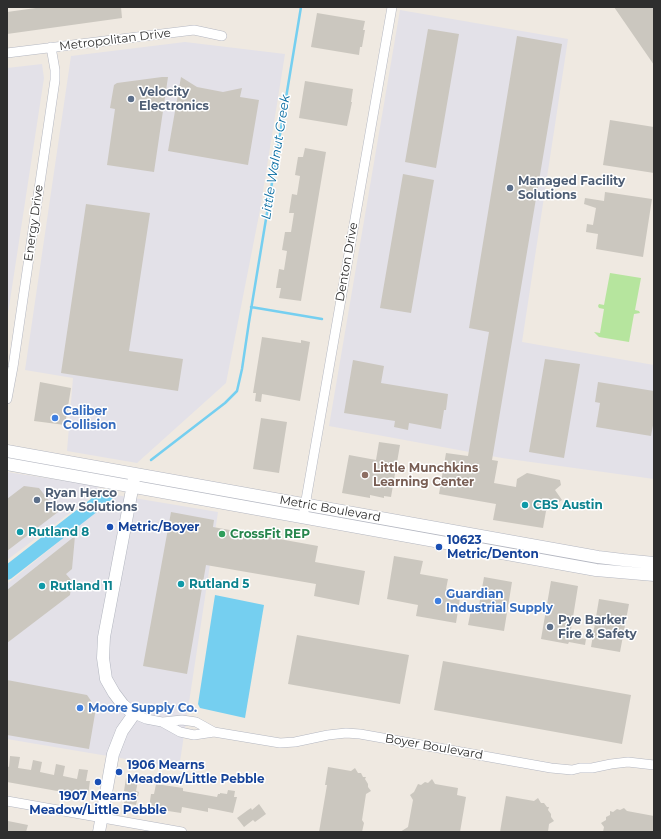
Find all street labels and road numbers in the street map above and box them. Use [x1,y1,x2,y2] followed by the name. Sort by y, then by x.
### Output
[58,26,172,54] street label: Metropolitan Drive
[21,184,47,262] street label: Energy Drive
[333,221,361,303] street label: Denton Drive
[278,493,382,525] street label: Metric Boulevard
[384,731,484,763] street label: Boyer Boulevard

